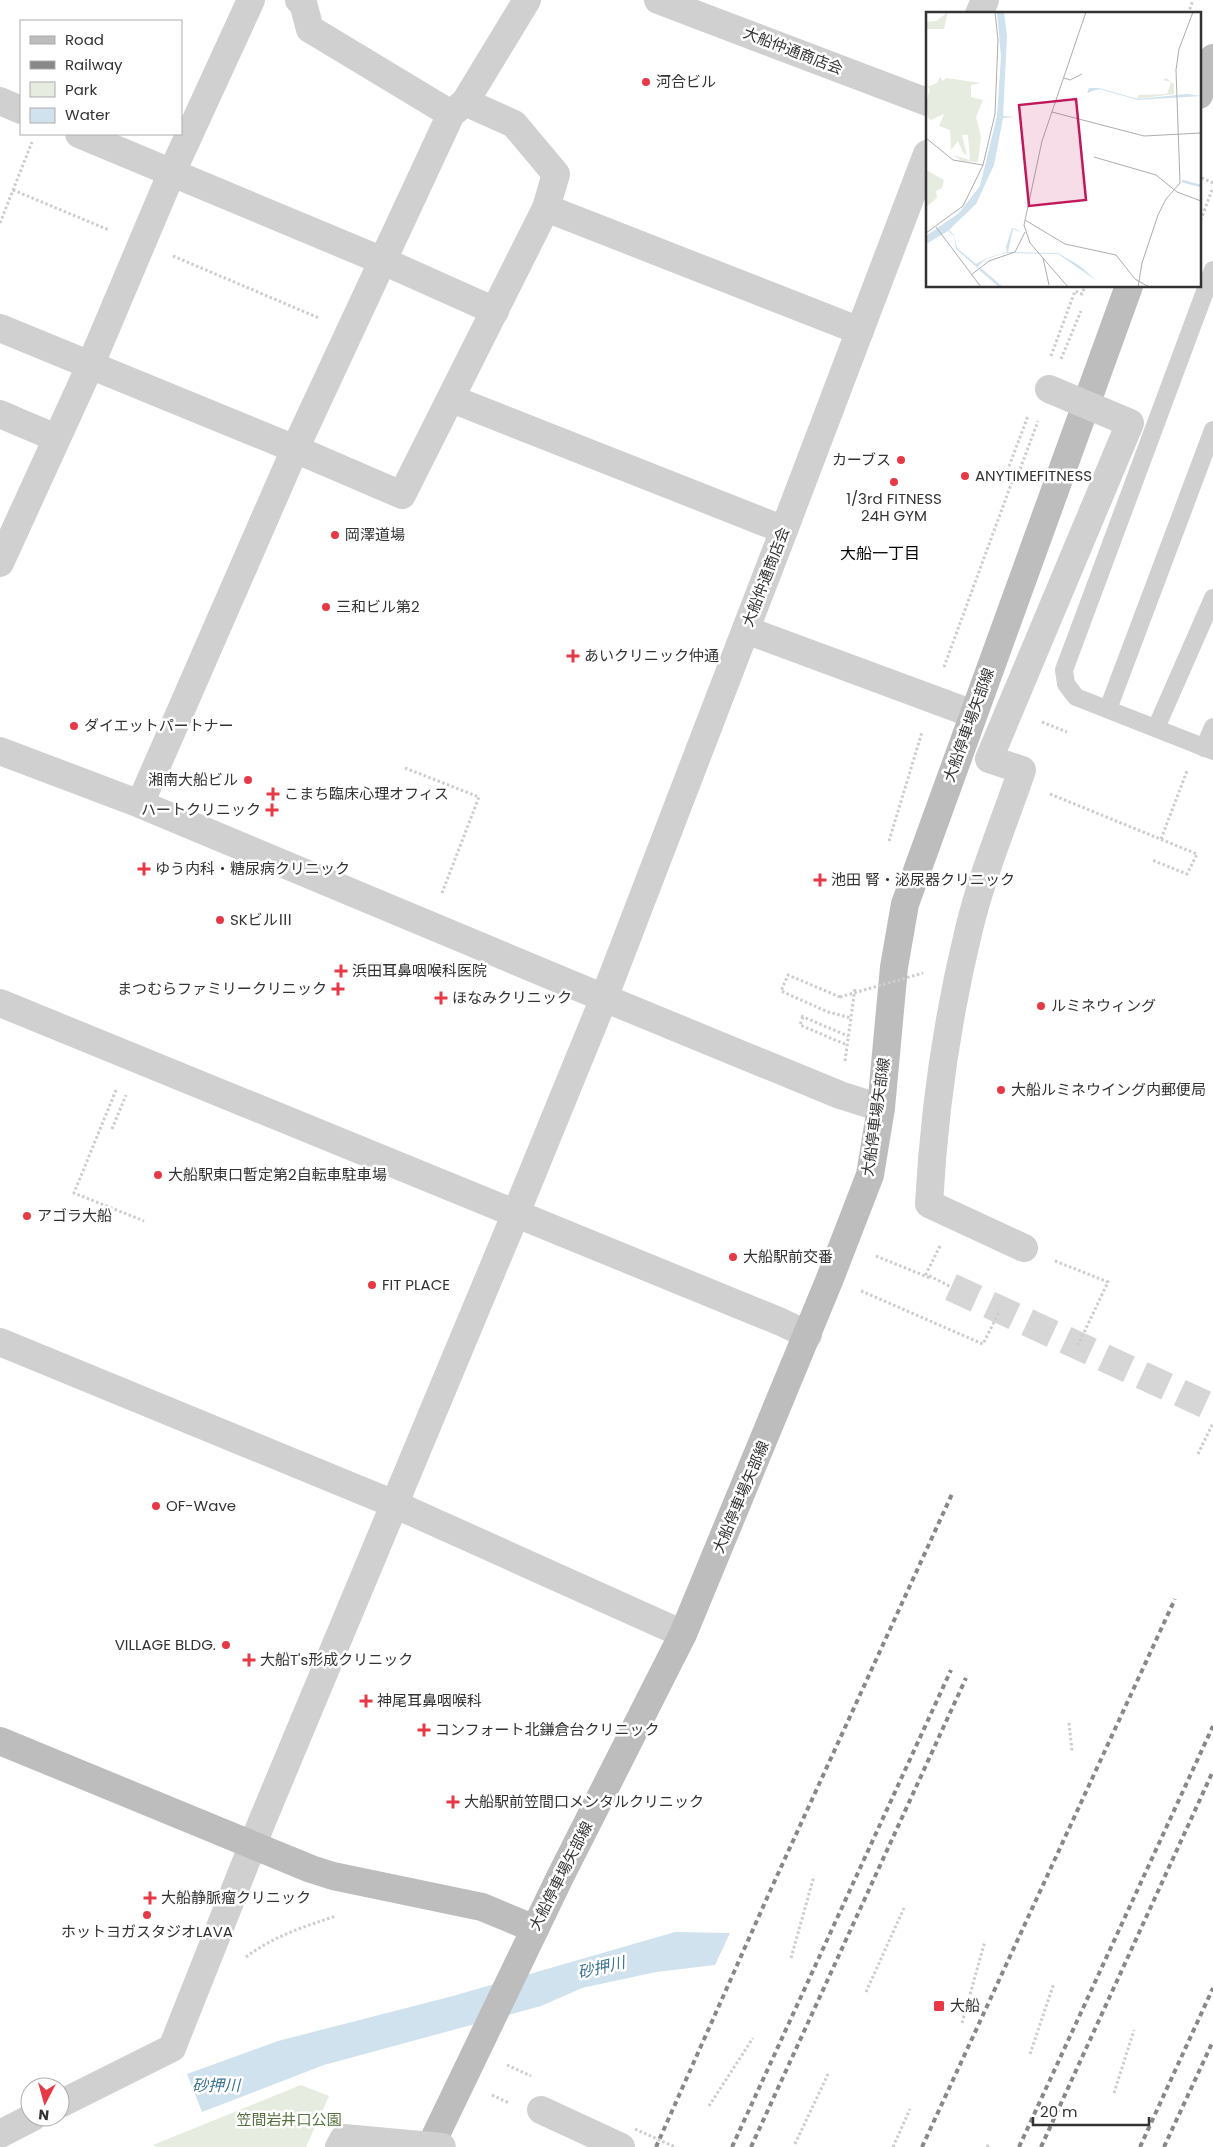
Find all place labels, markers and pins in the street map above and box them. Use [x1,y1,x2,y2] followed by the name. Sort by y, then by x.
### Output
[656,71,716,92] place label: 河合ビル
[640,76,652,88] marker: 河合ビル
[832,449,891,470] place label: カーブス
[895,454,907,466] marker: カーブス
[975,465,1092,486] place label: ANYTIMEFITNESS
[959,470,971,482] marker: ANYTIMEFITNESS
[888,476,900,488] marker: 1/3rd FITNESS 24H GYM
[846,488,942,526] place label: 1/3rd FITNESS 24H GYM
[345,524,405,545] place label: 岡澤道場
[329,529,341,541] marker: 岡澤道場
[336,596,420,617] place label: 三和ビル第2
[320,601,332,613] marker: 三和ビル第2
[584,645,719,666] place label: あいクリニック仲通
[566,649,580,663] marker: あいクリニック仲通
[84,715,234,736] place label: ダイエットパートナー
[68,720,80,732] marker: ダイエットパートナー
[148,769,238,790] place label: 湘南大船ビル
[242,774,254,786] marker: 湘南大船ビル
[284,783,449,804] place label: こまち臨床心理オフィス
[266,787,280,801] marker: こまち臨床心理オフィス
[141,799,261,820] place label: ハートクリニック
[265,803,279,817] marker: ハートクリニック
[155,858,350,879] place label: ゆう内科・糖尿病クリニック
[137,862,151,876] marker: ゆう内科・糖尿病クリニック
[831,869,1015,890] place label: 池田 腎・泌尿器クリニック
[813,873,827,887] marker: 池田 腎・泌尿器クリニック
[230,909,293,930] place label: SKビルⅢ
[214,914,226,926] marker: SKビルⅢ
[352,960,487,981] place label: 浜田耳鼻咽喉科医院
[334,964,348,978] marker: 浜田耳鼻咽喉科医院
[117,978,327,999] place label: まつむらファミリークリニック
[331,982,345,996] marker: まつむらファミリークリニック
[452,987,572,1008] place label: ほなみクリニック
[434,991,448,1005] marker: ほなみクリニック
[1051,995,1156,1016] place label: ルミネウィング
[1035,1000,1047,1012] marker: ルミネウィング
[1011,1079,1206,1100] place label: 大船ルミネウイング内郵便局
[995,1084,1007,1096] marker: 大船ルミネウイング内郵便局
[168,1164,387,1185] place label: 大船駅東口暫定第2自転車駐車場
[152,1169,164,1181] marker: 大船駅東口暫定第2自転車駐車場
[37,1205,112,1226] place label: アゴラ大船
[21,1210,33,1222] marker: アゴラ大船
[743,1246,833,1267] place label: 大船駅前交番
[727,1251,739,1263] marker: 大船駅前交番
[382,1274,450,1295] place label: FIT PLACE
[366,1279,378,1291] marker: FIT PLACE
[166,1495,236,1516] place label: OF-Wave
[150,1500,162,1512] marker: OF-Wave
[115,1634,216,1655] place label: VILLAGE BLDG.
[220,1639,232,1651] marker: VILLAGE BLDG.
[260,1649,413,1670] place label: 大船T's形成クリニック
[242,1653,256,1667] marker: 大船T's形成クリニック
[377,1690,482,1711] place label: 神尾耳鼻咽喉科
[359,1694,373,1708] marker: 神尾耳鼻咽喉科
[435,1719,660,1740] place label: コンフォート北鎌倉台クリニック
[417,1723,431,1737] marker: コンフォート北鎌倉台クリニック
[464,1791,704,1812] place label: 大船駅前笠間口メンタルクリニック
[446,1795,460,1809] marker: 大船駅前笠間口メンタルクリニック
[161,1887,311,1908] place label: 大船静脈瘤クリニック
[143,1891,157,1905] marker: 大船静脈瘤クリニック
[141,1909,153,1921] marker: ホットヨガスタジオLAVA
[61,1921,233,1942] place label: ホットヨガスタジオLAVA
[950,1995,980,2016] place label: 大船
[932,1999,946,2013] marker: 大船

